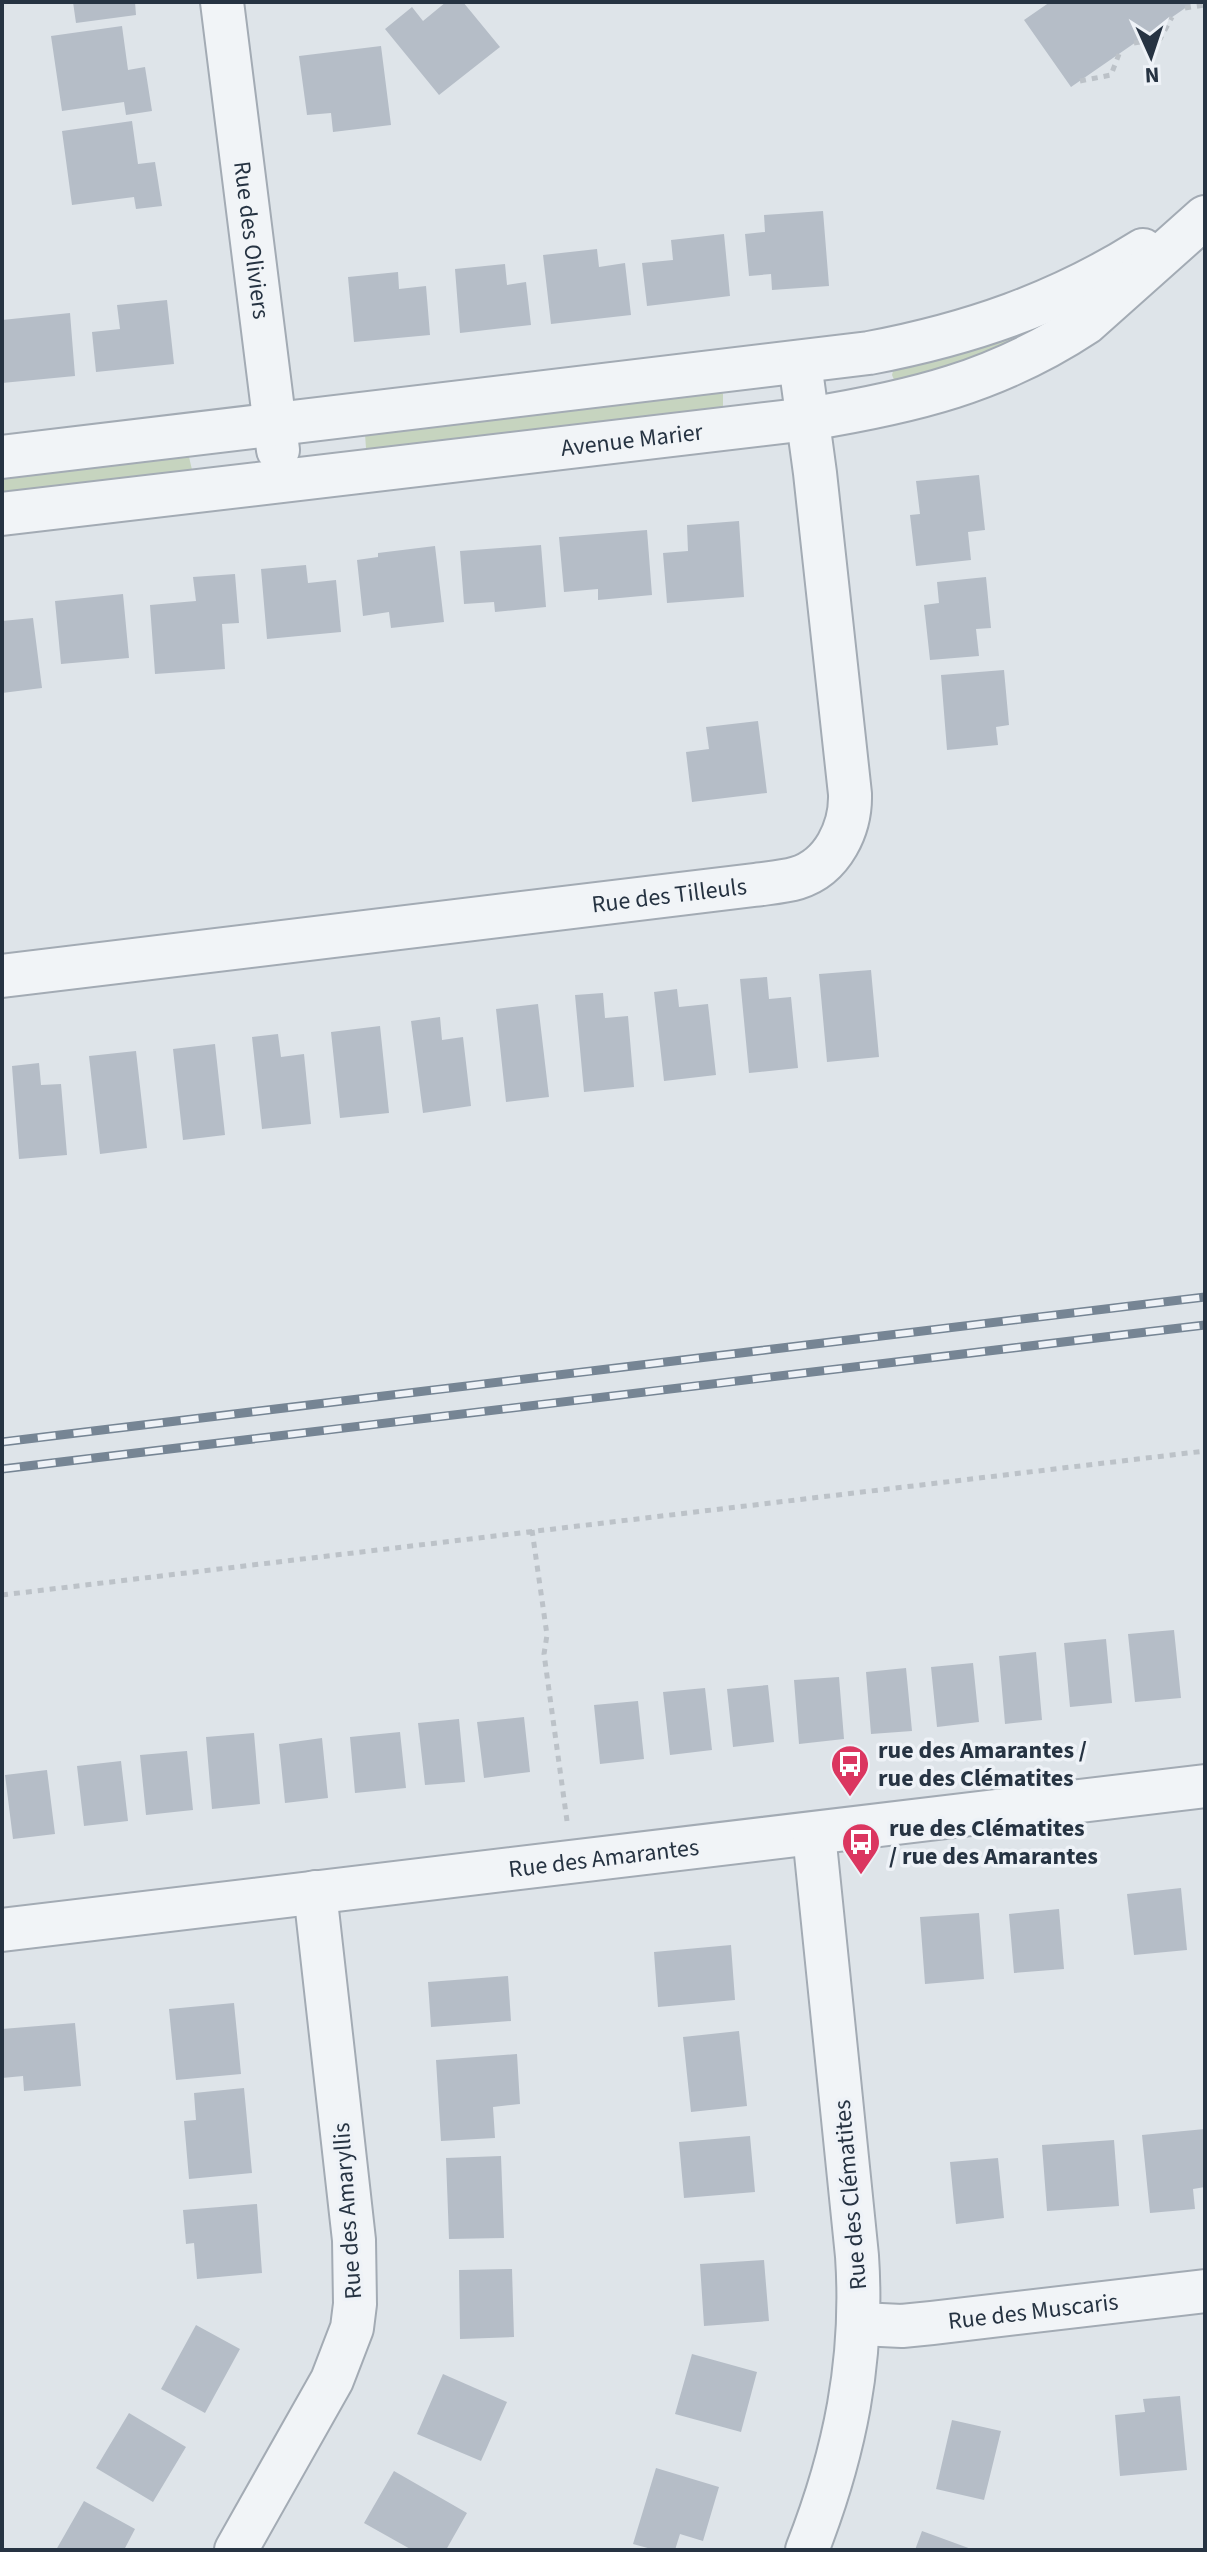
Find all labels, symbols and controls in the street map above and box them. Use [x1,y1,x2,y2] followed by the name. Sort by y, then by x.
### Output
[1111,16,1191,96] north arrow
[1144,59,1160,91] text: N
[224,159,278,321] street label: Rue des Oliviers
[559,414,705,466] street label: Avenue Marier
[590,869,749,922] street label: Rue des Tilleuls
[878,1733,1087,1796] place label: rue des Amarantes / rue des Clématites
[829,1743,871,1798] bus stop icon: rue des Amarantes / rue des Clématites
[889,1811,1098,1874] place label: rue des Clématites / rue des Amarantes
[840,1821,882,1876] bus stop icon: rue des Clématites / rue des Amarantes
[507,1830,701,1887] street label: Rue des Amarantes
[825,2098,876,2291] street label: Rue des Clématites
[324,2122,371,2300] street label: Rue des Amaryllis
[946,2284,1120,2339] street label: Rue des Muscaris

